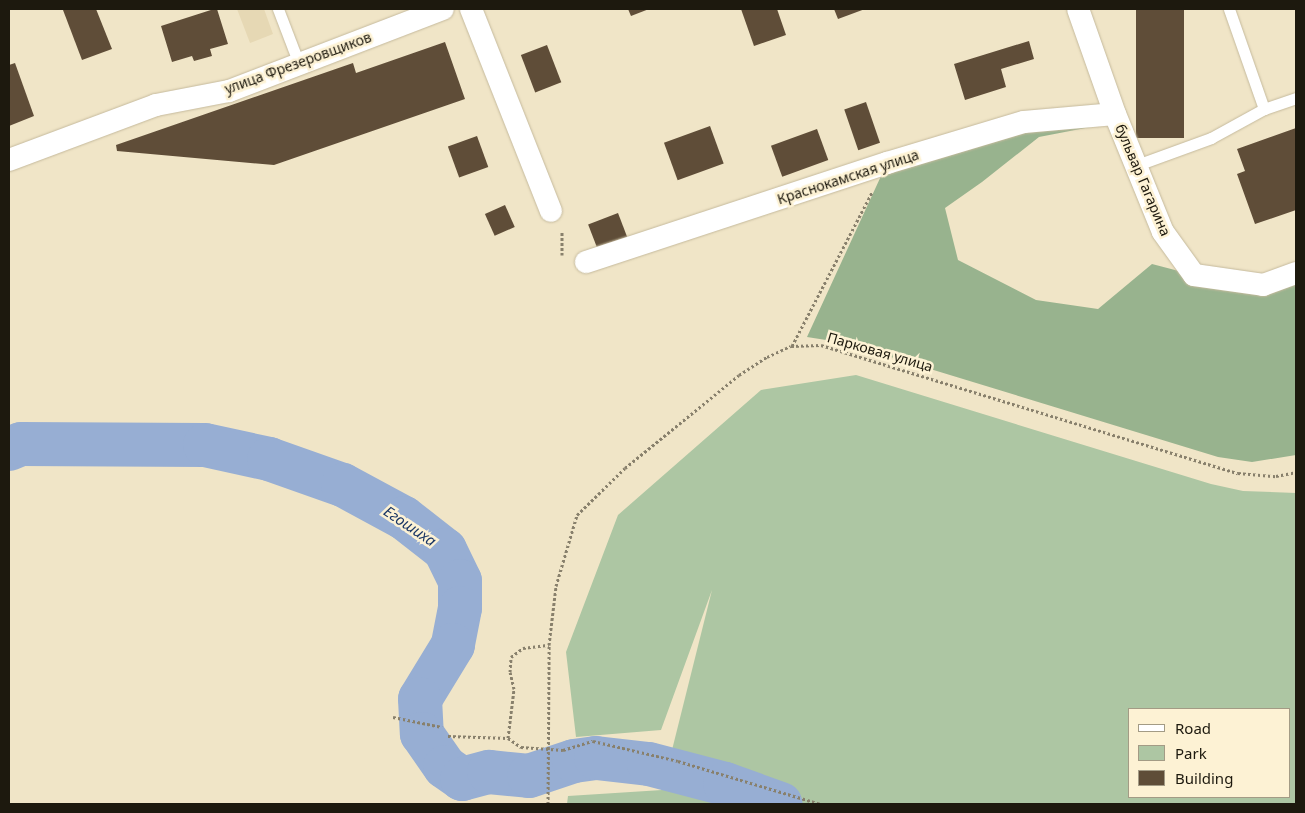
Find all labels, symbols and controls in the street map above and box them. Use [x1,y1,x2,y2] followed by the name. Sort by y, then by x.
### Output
[222,29,374,97] street label: улица Фрезеровщиков
[1112,122,1174,238] street label: бульвар Гагарина
[775,146,921,208] street label: Краснокамская улица
[825,329,935,375] street label: Парковая улица
[380,502,440,550] water label: Егошиха
[1128,708,1290,798] legend
[1175,718,1211,738] text: Road
[1175,743,1207,763] text: Park
[1175,768,1233,788] text: Building

